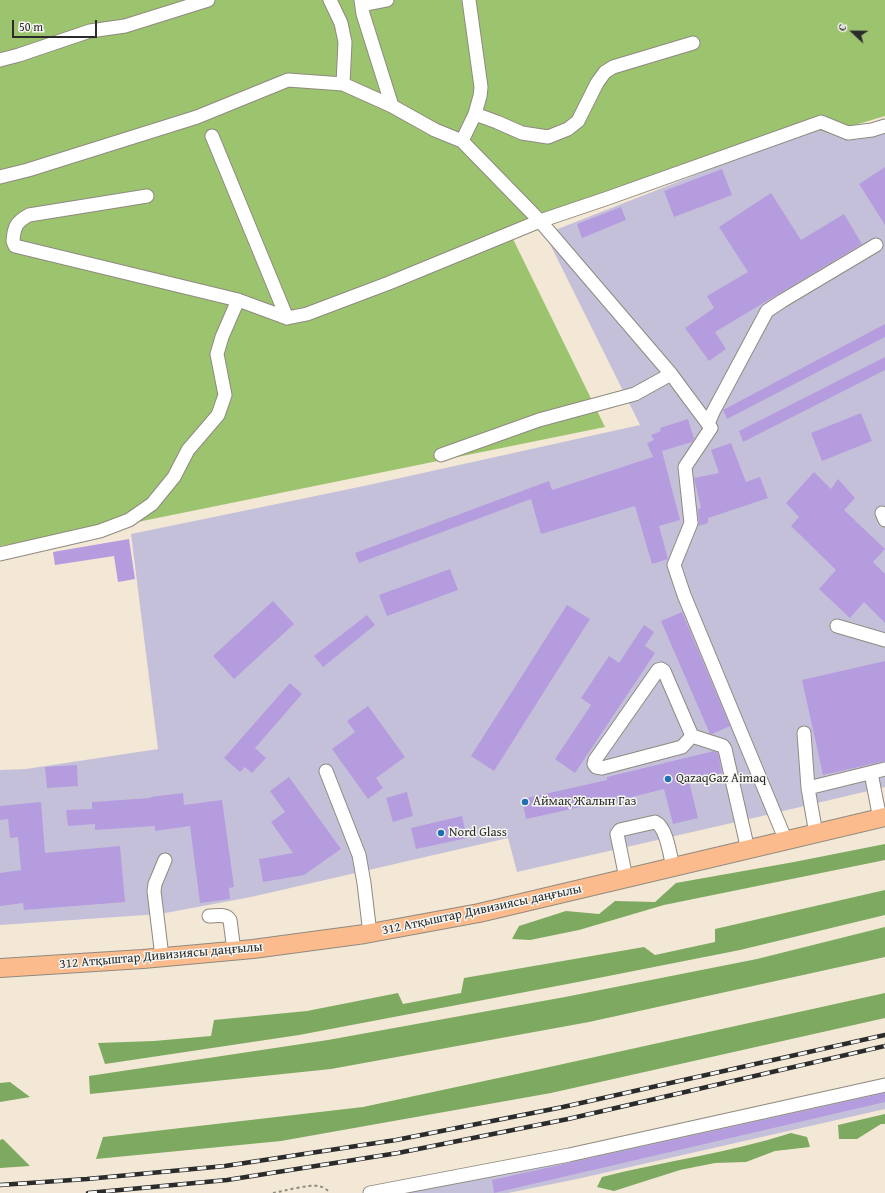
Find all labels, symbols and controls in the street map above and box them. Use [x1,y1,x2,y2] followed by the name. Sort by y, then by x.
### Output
[14,12,99,38] scale bar
[833,12,873,52] north arrow
[19,18,43,35] text: 50 m
[833,22,850,33] text: С
[676,771,766,787] place label: QazaqGaz Aimaq
[663,774,673,784] marker: QazaqGaz Aimaq
[533,794,636,810] place label: Аймақ Жалын Газ
[520,797,530,807] marker: Аймақ Жалын Газ
[449,825,507,841] place label: Nord Glass
[436,828,446,838] marker: Nord Glass
[381,881,583,939] street label: 312 Атқыштар Дивизиясы даңғылы
[59,939,263,973] street label: 312 Атқыштар Дивизиясы даңғылы

